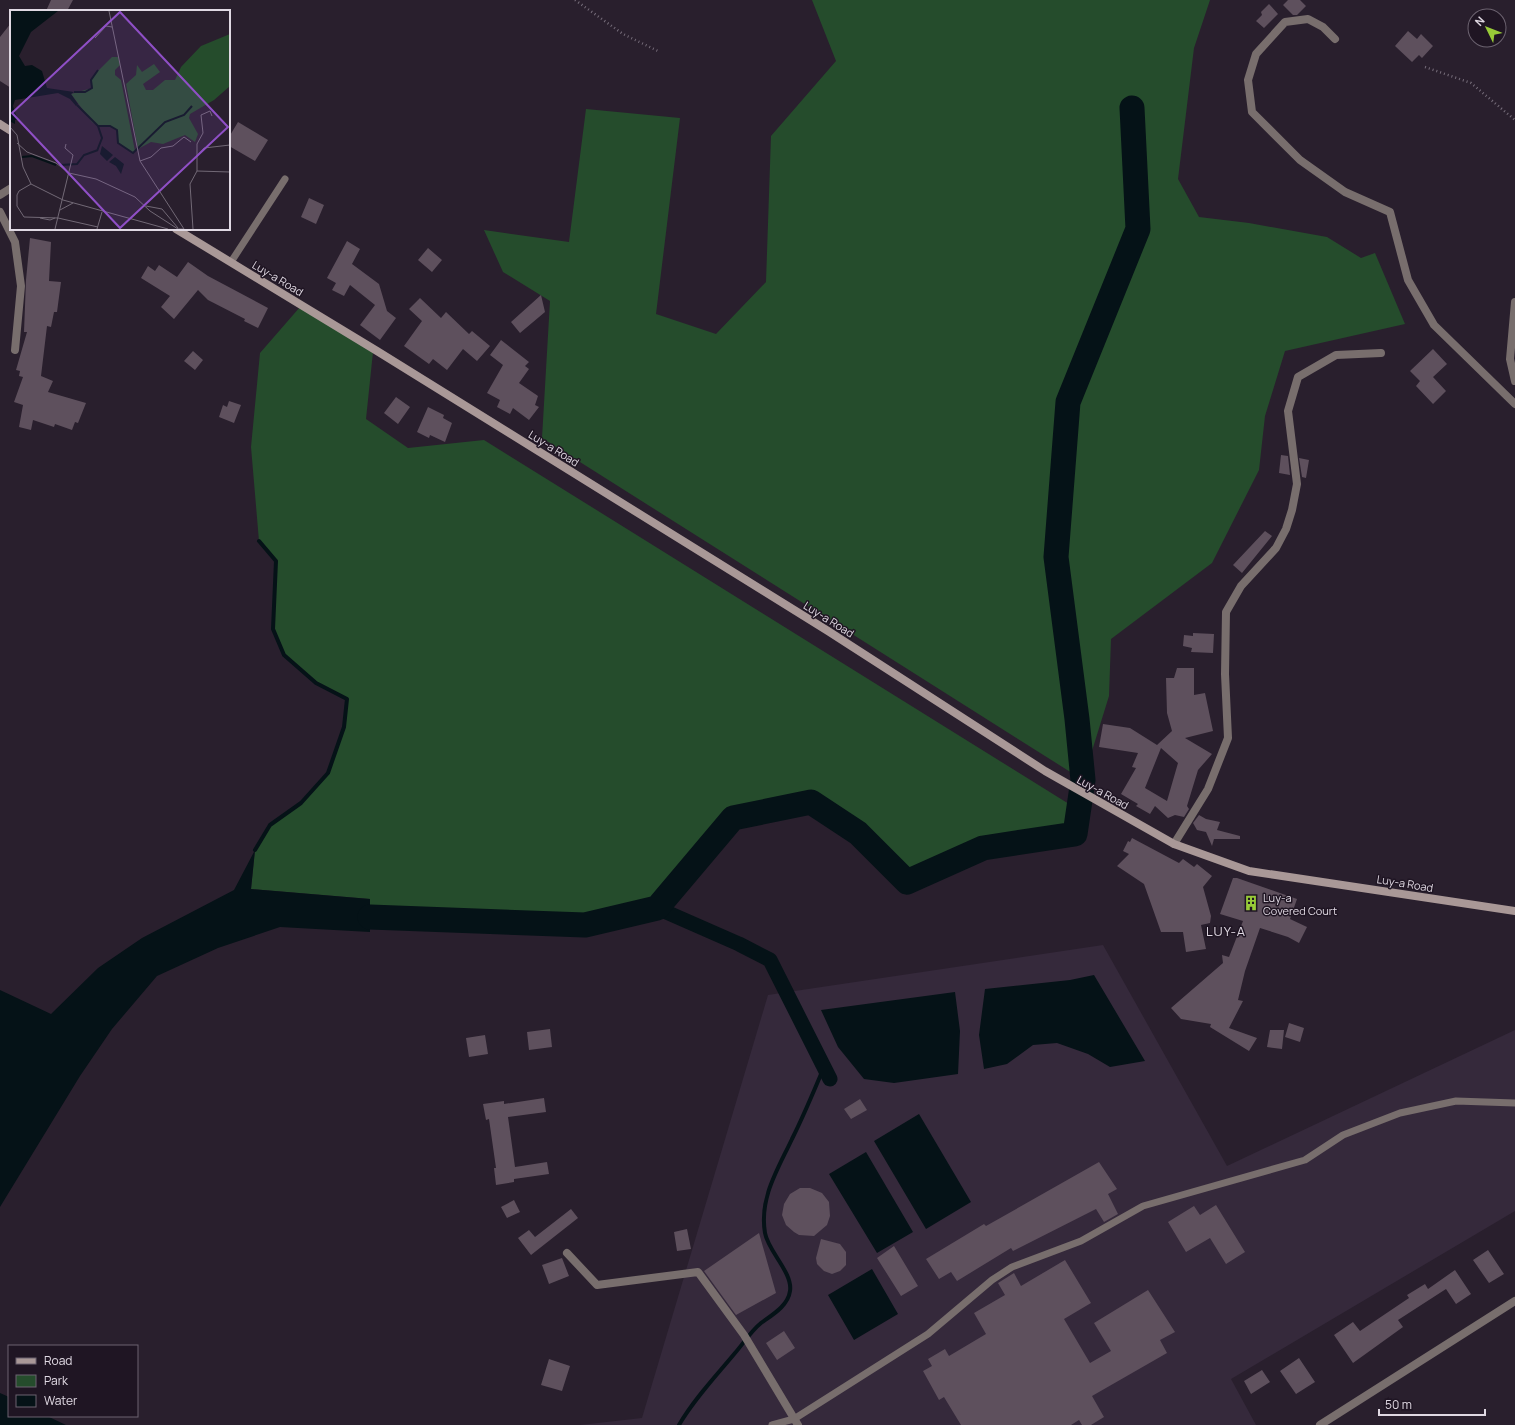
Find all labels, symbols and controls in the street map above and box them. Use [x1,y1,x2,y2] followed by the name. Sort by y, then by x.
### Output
[1467,8,1507,48] north arrow
[10,10,230,230] inset map
[1471,13,1488,29] text: N
[250,257,306,299] street label: Luy-a Road
[526,427,582,469] street label: Luy-a Road
[801,598,857,640] street label: Luy-a Road
[1074,772,1132,812] street label: Luy-a Road
[1376,871,1434,895] street label: Luy-a Road
[1263,890,1337,918] place label: Luy-a Covered Court
[1242,894,1260,912] building icon: Luy-a Covered Court
[1206,922,1246,940] district label: LUY-A
[8,1345,138,1417] legend
[44,1352,72,1369] text: Road
[44,1372,69,1389] text: Park
[1379,1391,1485,1417] scale bar
[44,1392,78,1409] text: Water
[1385,1396,1412,1413] text: 50 m

